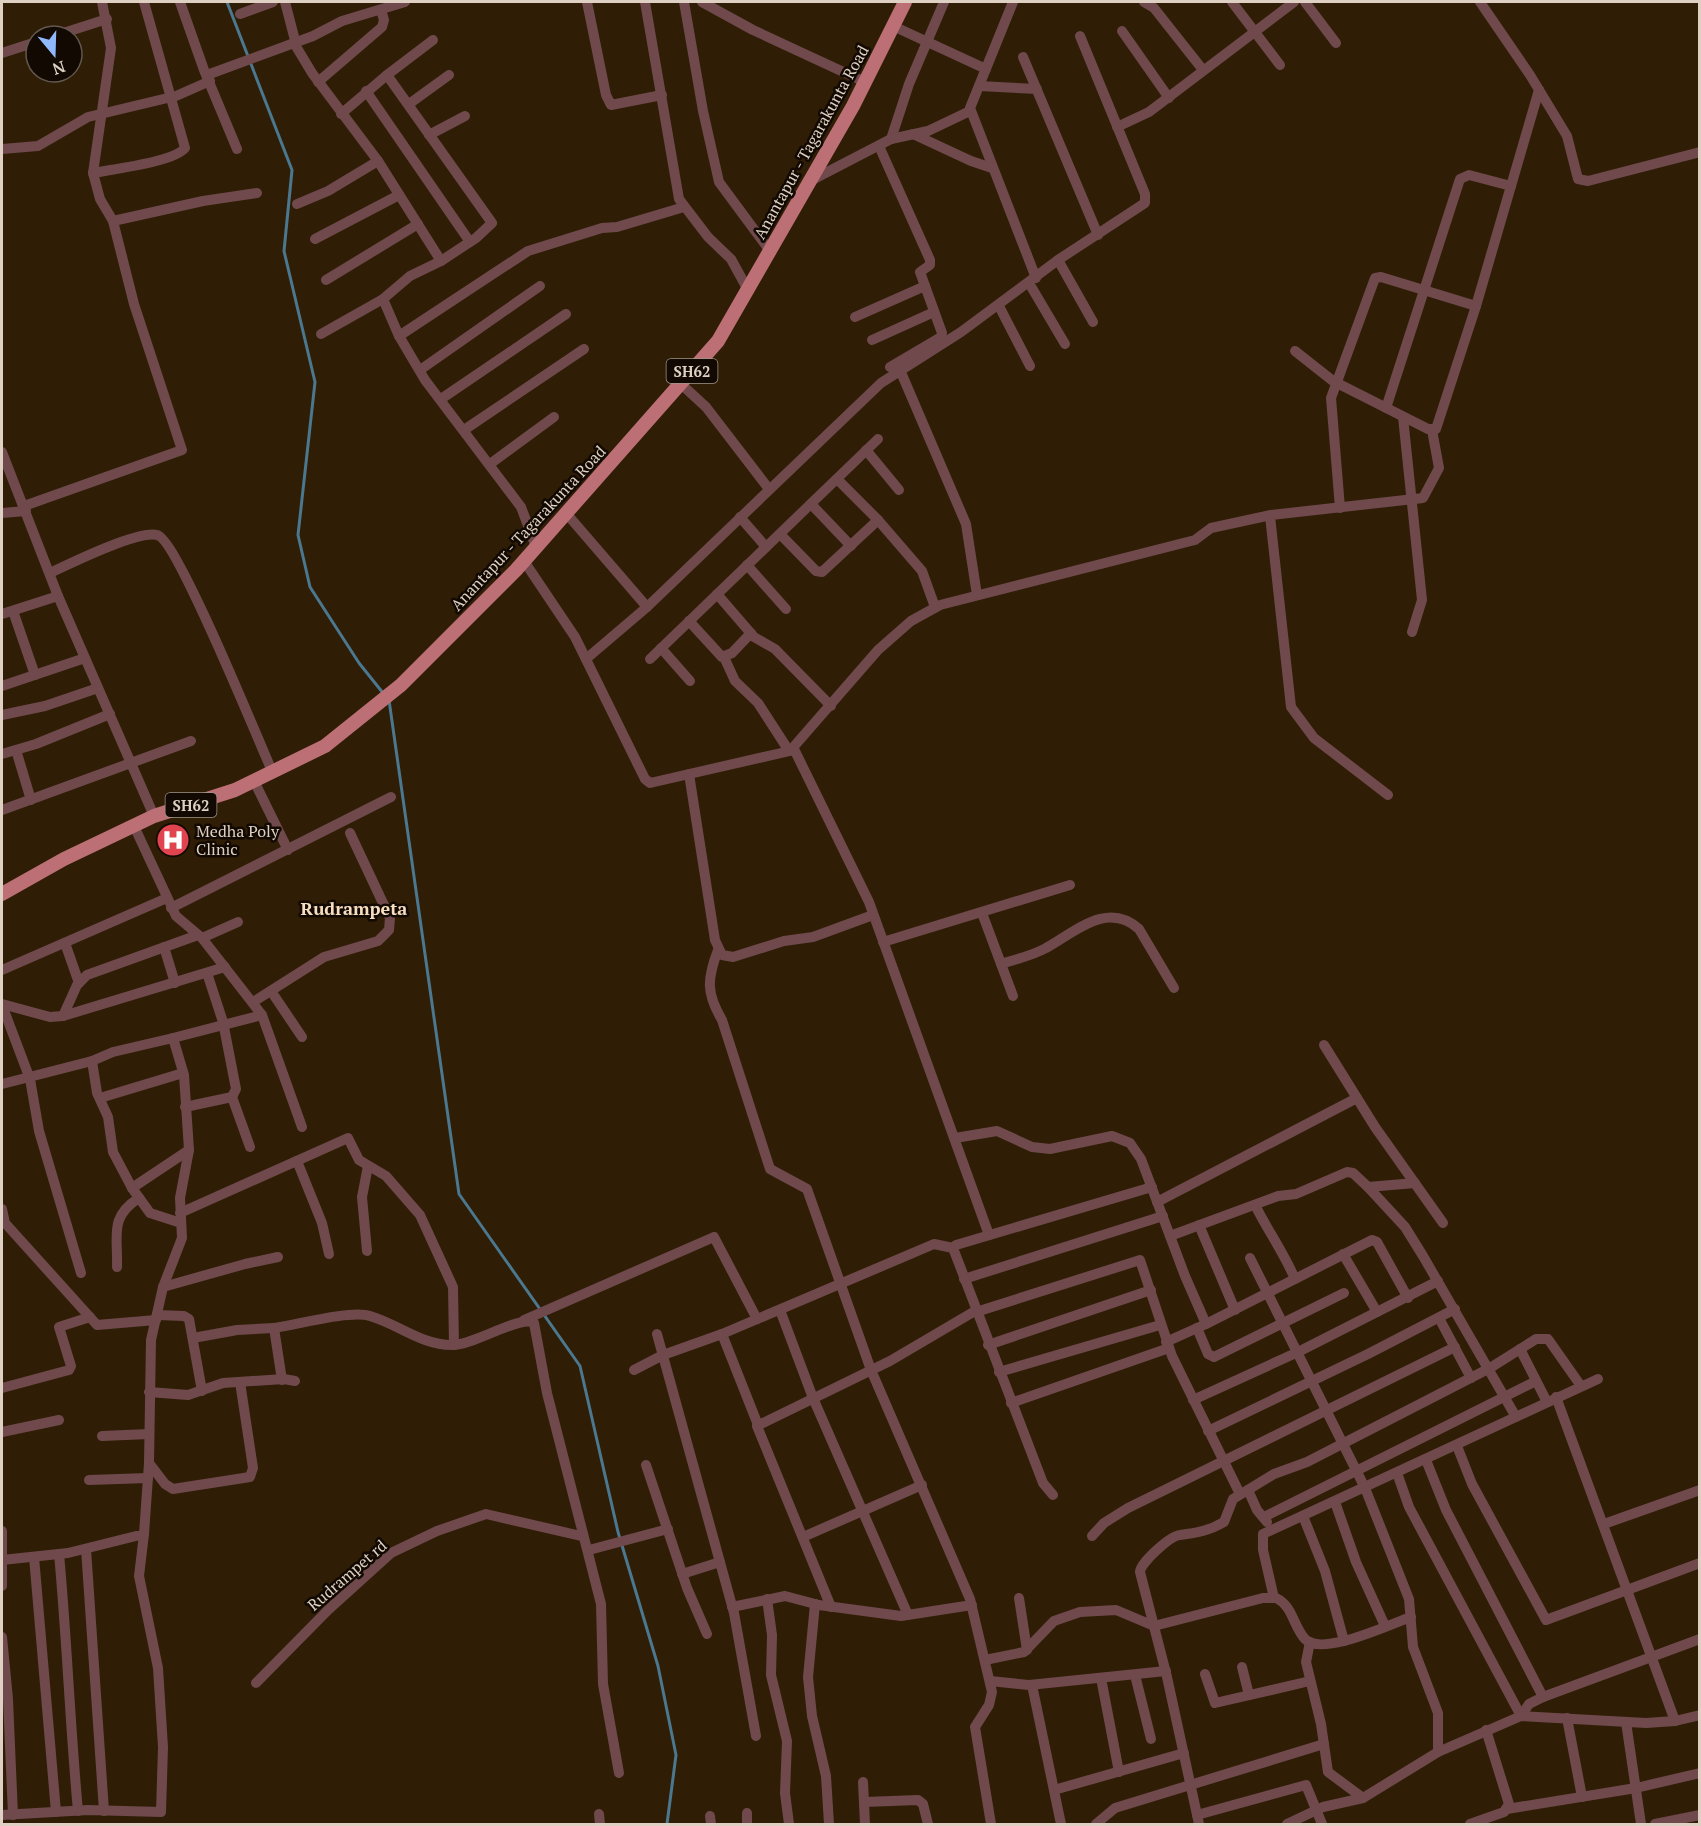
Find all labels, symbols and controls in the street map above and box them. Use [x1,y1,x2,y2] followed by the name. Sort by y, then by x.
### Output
[24,24,84,84] north arrow
[748,41,874,243] street label: Anantapur - Tagarakunta Road
[50,56,68,81] text: N
[666,359,718,383] road number: SH62
[445,441,611,615] street label: Anantapur - Tagarakunta Road
[166,793,216,817] road number: SH62
[196,820,280,860] place label: Medha Poly Clinic
[155,822,191,858] hospital icon: Medha Poly Clinic
[301,896,407,920] district label: Rudrampeta
[303,1534,391,1616] street label: Rudrampet rd

